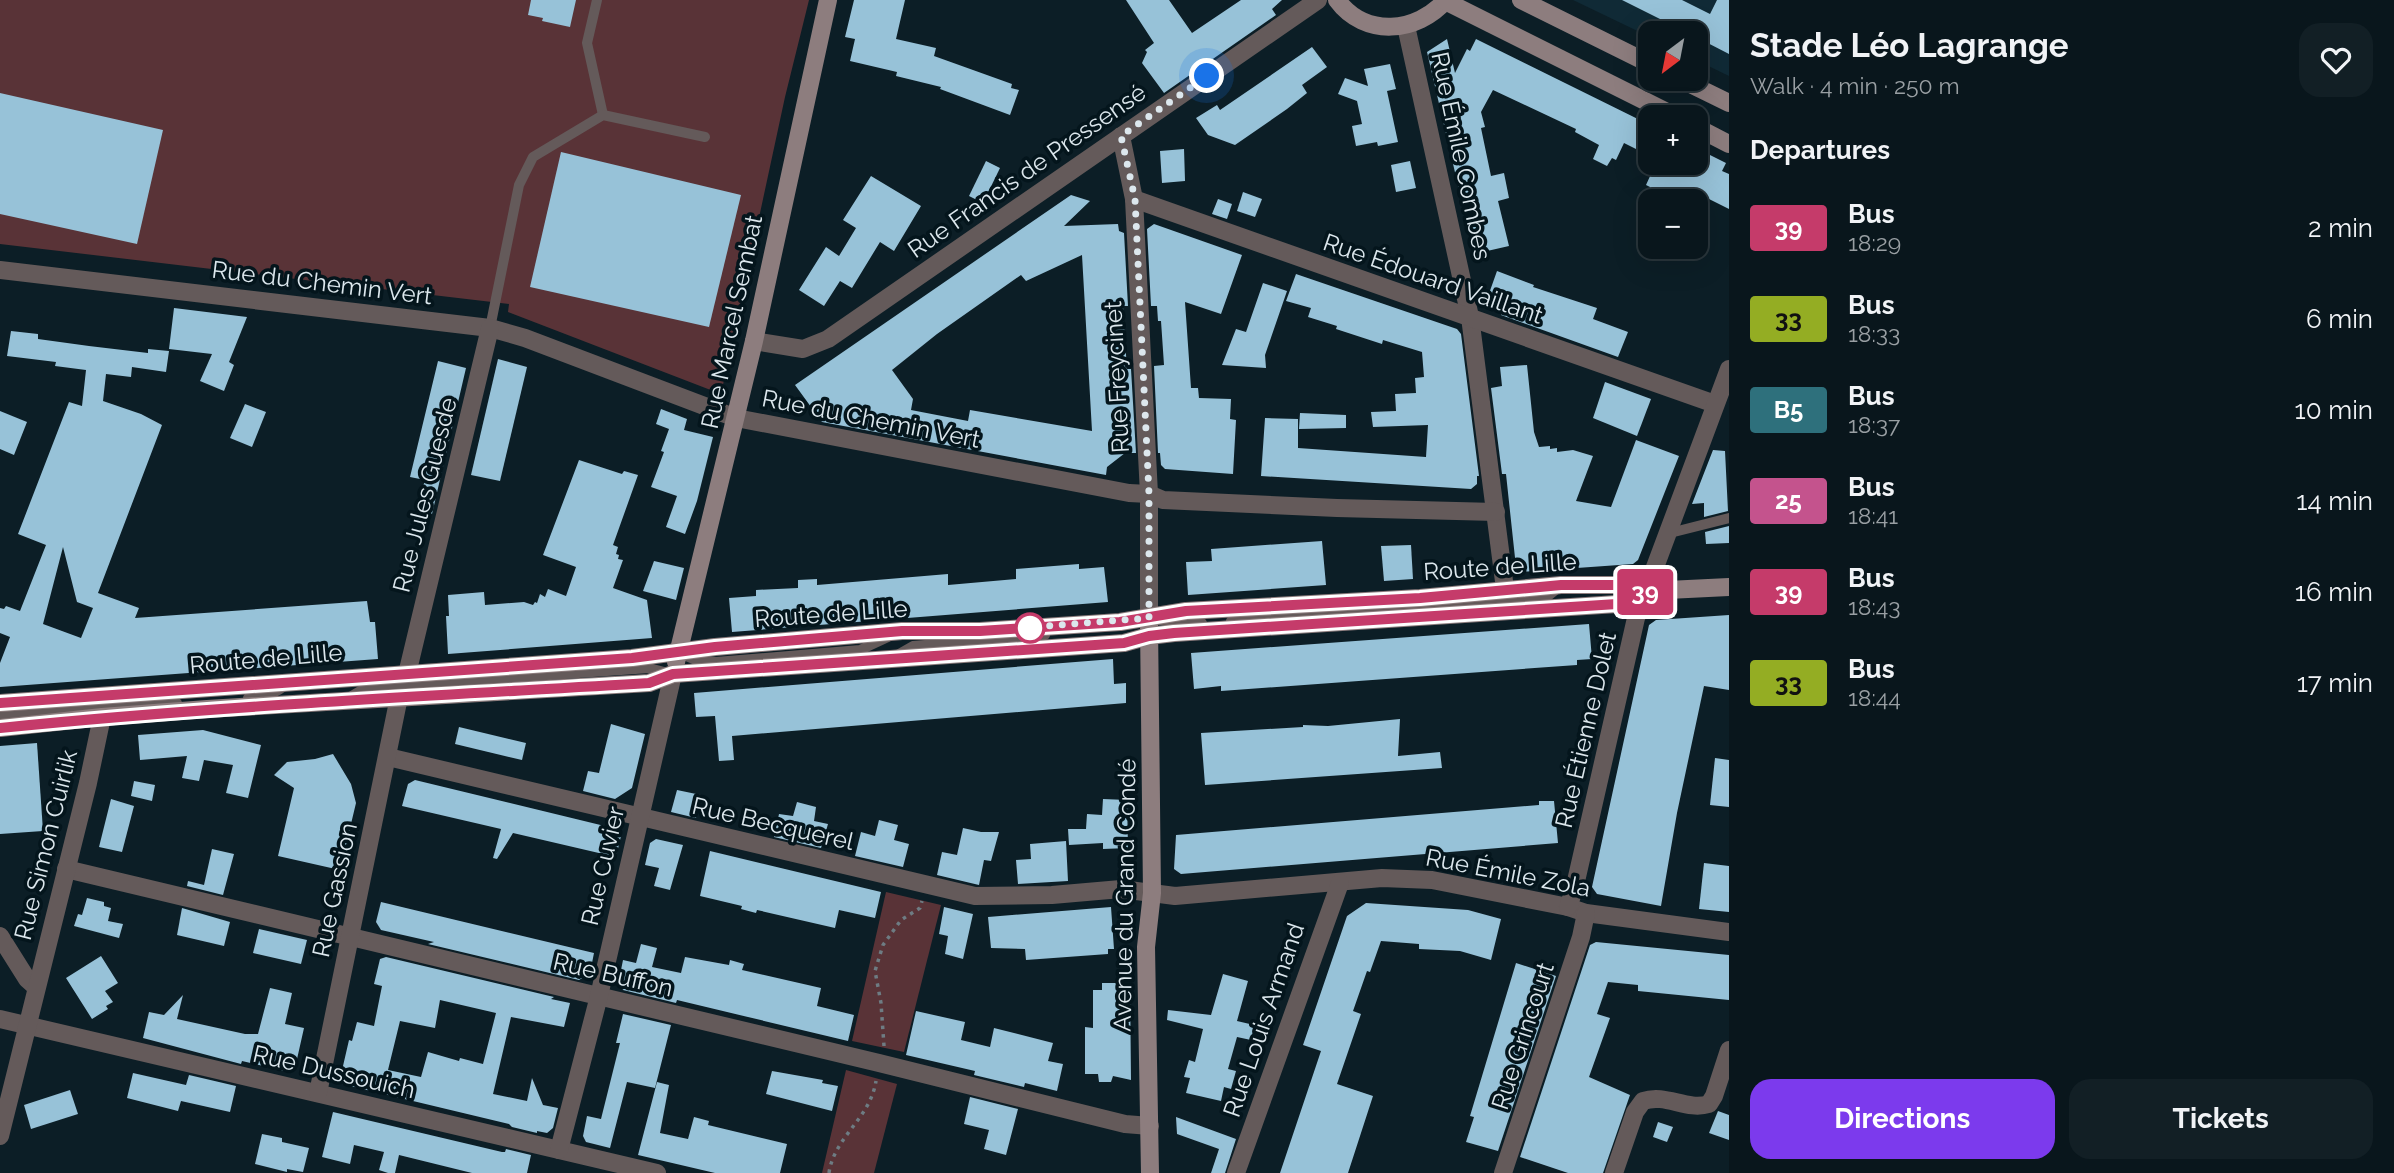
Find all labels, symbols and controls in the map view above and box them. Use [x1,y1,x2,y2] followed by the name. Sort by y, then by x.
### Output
[1638,21,1708,91] north arrow
[1638,21,1708,259] map controls
[2299,23,2373,97] button: heart
[1750,26,2069,65] text: Stade Léo Lagrange
[1425,49,1498,262] street label: Rue Émile Combes
[1189,58,1224,93] your location
[1750,72,1960,99] text: Walk · 4 min · 250 m
[902,77,1151,264] street label: Rue Francis de Pressensé
[1638,105,1708,175] button: +
[1750,135,1890,165] text: Departures
[1638,189,1708,259] button: −
[1848,199,1895,229] text: Bus
[695,212,768,431] street label: Rue Marcel Sembat
[1775,213,1802,242] text: 39
[2308,213,2373,243] text: 2 min
[1319,227,1547,330] street label: Rue Édouard Vaillant
[1848,229,1901,256] text: 18:29
[210,255,434,310] street label: Rue du Chemin Vert
[1848,290,1895,320] text: Bus
[1098,300,1135,454] street label: Rue Freycinet
[1775,304,1802,333] text: 33
[2306,304,2373,334] text: 6 min
[1848,320,1900,347] text: 18:33
[1848,381,1895,411] text: Bus
[760,383,983,454] street label: Rue du Chemin Vert
[386,395,463,595] street label: Rue Jules Guesde
[1774,395,1803,424] text: B5
[2295,395,2373,425] text: 10 min
[1848,411,1900,438] text: 18:37
[1848,472,1895,502] text: Bus
[1775,486,1802,515] text: 25
[2296,486,2373,516] text: 14 min
[1848,502,1898,529] text: 18:41
[1422,547,1577,586] street label: Route de Lille
[1848,563,1895,593] text: Bus
[1614,569,1676,615] line badge: 39
[1631,577,1659,606] text: 39
[1775,577,1802,606] text: 39
[2295,577,2373,607] text: 16 min
[1848,593,1901,620] text: 18:43
[753,594,908,633] street label: Route de Lille
[1015,613,1045,643] unlabelled marker
[1549,629,1622,831] street label: Rue Étienne Dolet
[188,637,344,680] street label: Route de Lille
[1848,654,1895,684] text: Bus
[1775,668,1802,697] text: 33
[2297,668,2373,698] text: 17 min
[1848,684,1901,711] text: 18:44
[8,746,83,943] street label: Rue Simon Cuirlik
[1108,758,1141,1032] street label: Avenue du Grand Condé
[690,791,857,856] street label: Rue Becquerel
[575,803,630,928] street label: Rue Cuvier
[306,820,363,960] street label: Rue Gassion
[1423,842,1593,903] street label: Rue Émile Zola
[1217,919,1310,1121] street label: Rue Louis Armand
[550,947,676,1002] street label: Rue Buffon
[1485,959,1560,1113] street label: Rue Grincourt
[250,1039,418,1104] street label: Rue Dussouich
[1750,1079,2055,1159] button: Directions
[2069,1079,2373,1159] button: Tickets

